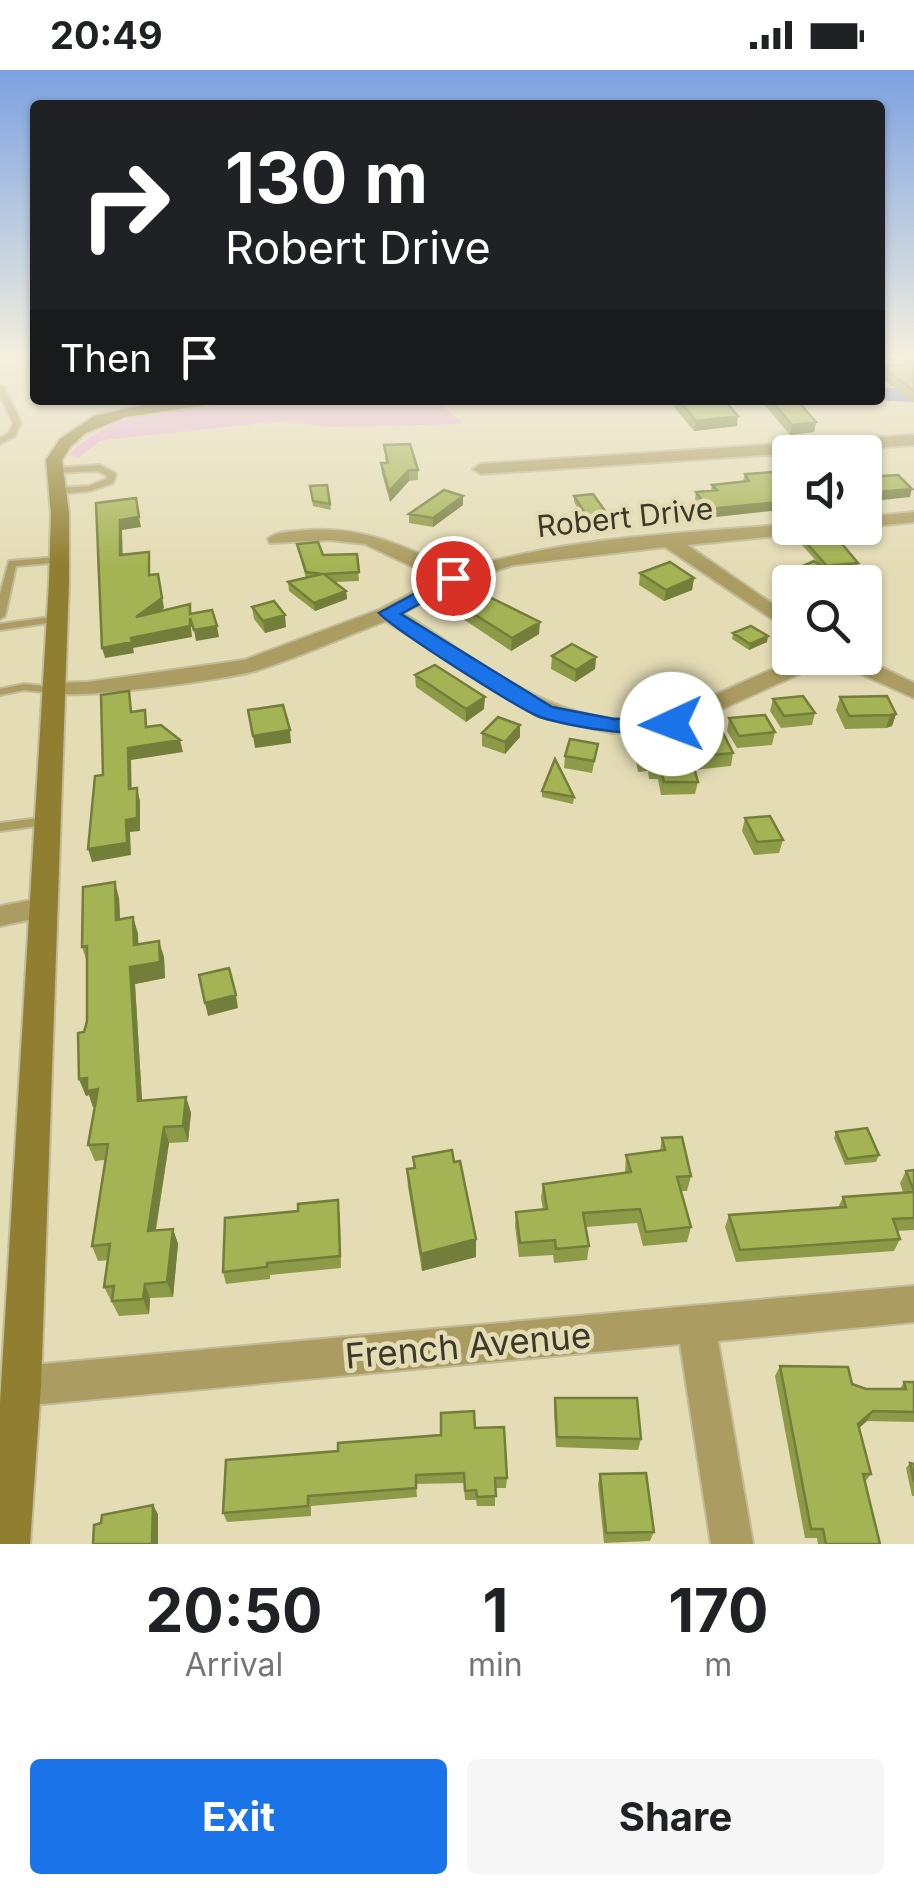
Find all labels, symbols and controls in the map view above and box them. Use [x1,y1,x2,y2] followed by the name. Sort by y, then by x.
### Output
[50,12,163,58] text: 20:49
[225,135,428,220] text: 130 m
[60,140,190,270] icon: right
[225,220,491,275] text: Robert Drive
[172,330,227,385] icon: arrive
[60,335,152,381] text: Then
[772,435,882,675] map controls
[772,435,882,545] button: sound
[535,490,715,544] street label: Robert Drive
[411,536,496,621] pin
[426,551,481,606] icon: arrive
[772,565,882,675] button: search
[620,672,724,776] position arrow
[343,1313,593,1377] street label: French Avenue
[145,1574,323,1646] text: 20:50
[482,1574,508,1646] text: 1
[668,1574,769,1646] text: 170
[185,1645,283,1684] text: Arrival
[468,1645,523,1684] text: min
[704,1645,732,1684] text: m
[30,1759,447,1874] button: Exit
[467,1759,884,1874] button: Share

